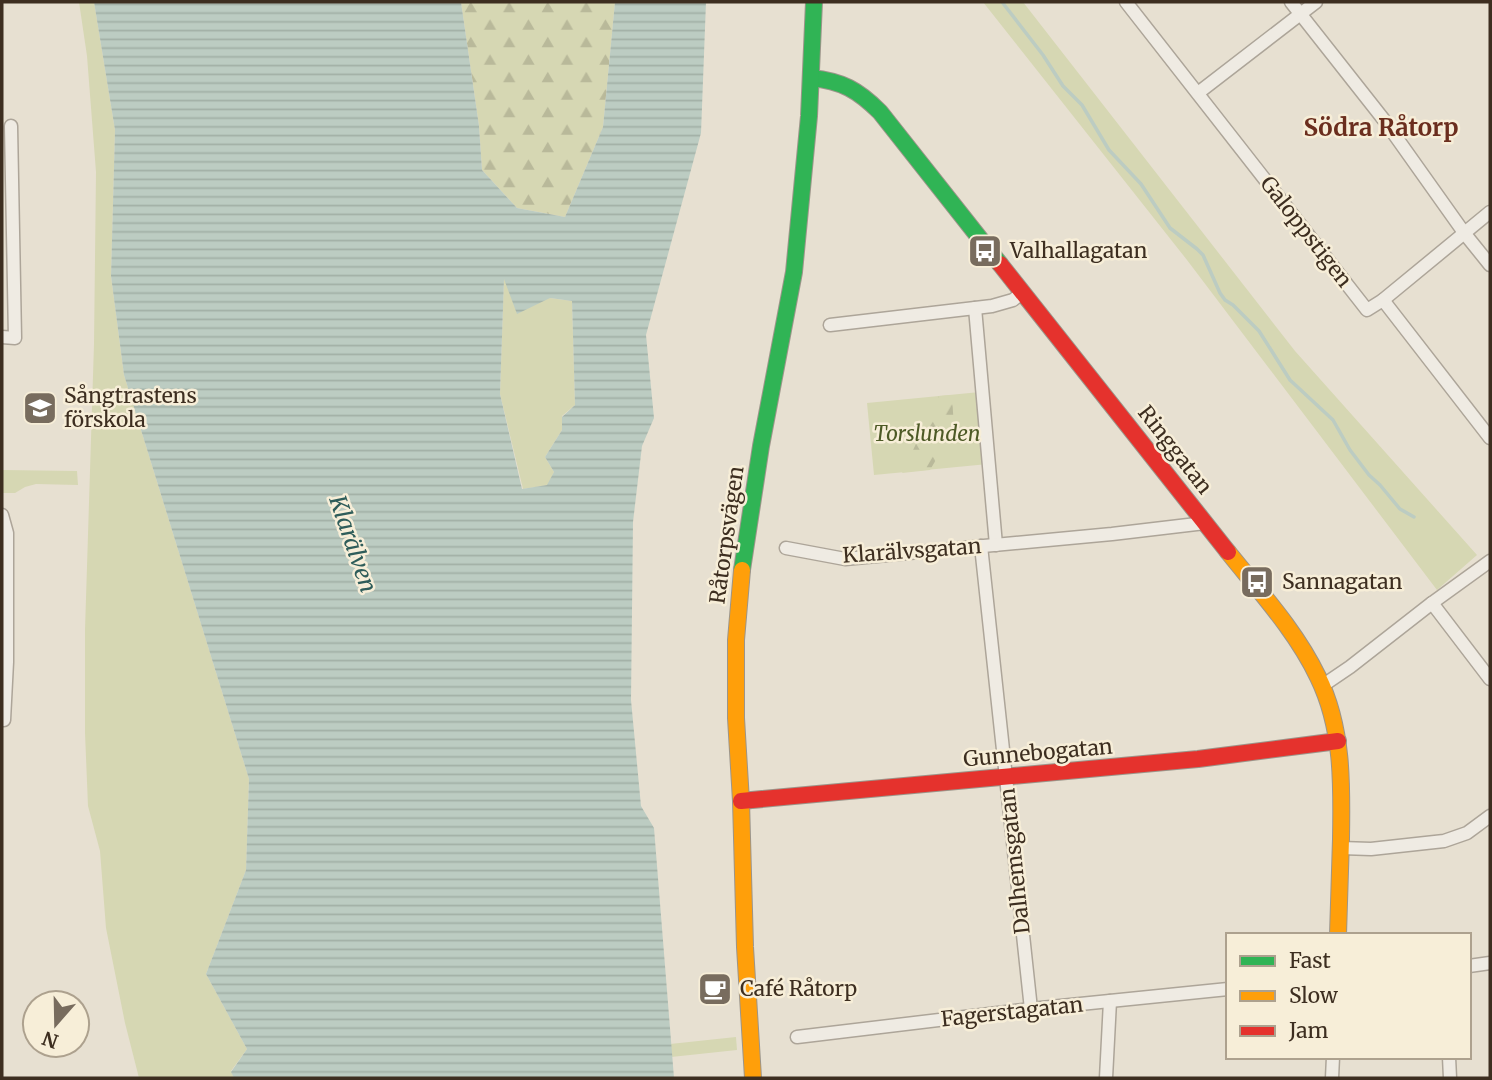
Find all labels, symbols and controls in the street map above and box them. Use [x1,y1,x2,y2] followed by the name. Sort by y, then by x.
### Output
[1304,112,1459,143] district label: Södra Råtorp
[1255,171,1358,293] street label: Galoppstigen
[966,232,1004,270] bus stop icon: Valhallagatan
[1009,237,1148,264] place label: Valhallagatan
[64,382,197,433] place label: Sångtrastens förskola
[21,389,59,427] school or university icon: Sångtrastens förskola
[1132,400,1218,500] street label: Ringgatan
[874,420,980,447] park label: Torslunden
[703,464,750,606] street label: Råtorpsvägen
[323,491,384,596] water label: Klarälven
[842,532,982,569] street label: Klarälvsgatan
[1238,563,1276,601] bus stop icon: Sannagatan
[1282,568,1403,595] place label: Sannagatan
[962,733,1114,772] street label: Gunnebogatan
[993,787,1036,935] street label: Dalhemsgatan
[1226,933,1471,1059] legend
[1289,947,1331,974] text: Fast
[696,970,734,1008] cafe icon: Café Råtorp
[740,975,857,1002] place label: Café Råtorp
[1289,982,1338,1009] text: Slow
[21,989,91,1059] north arrow
[939,991,1084,1032] street label: Fagerstagatan
[1288,1017,1328,1044] text: Jam
[39,1026,61,1054] text: N

